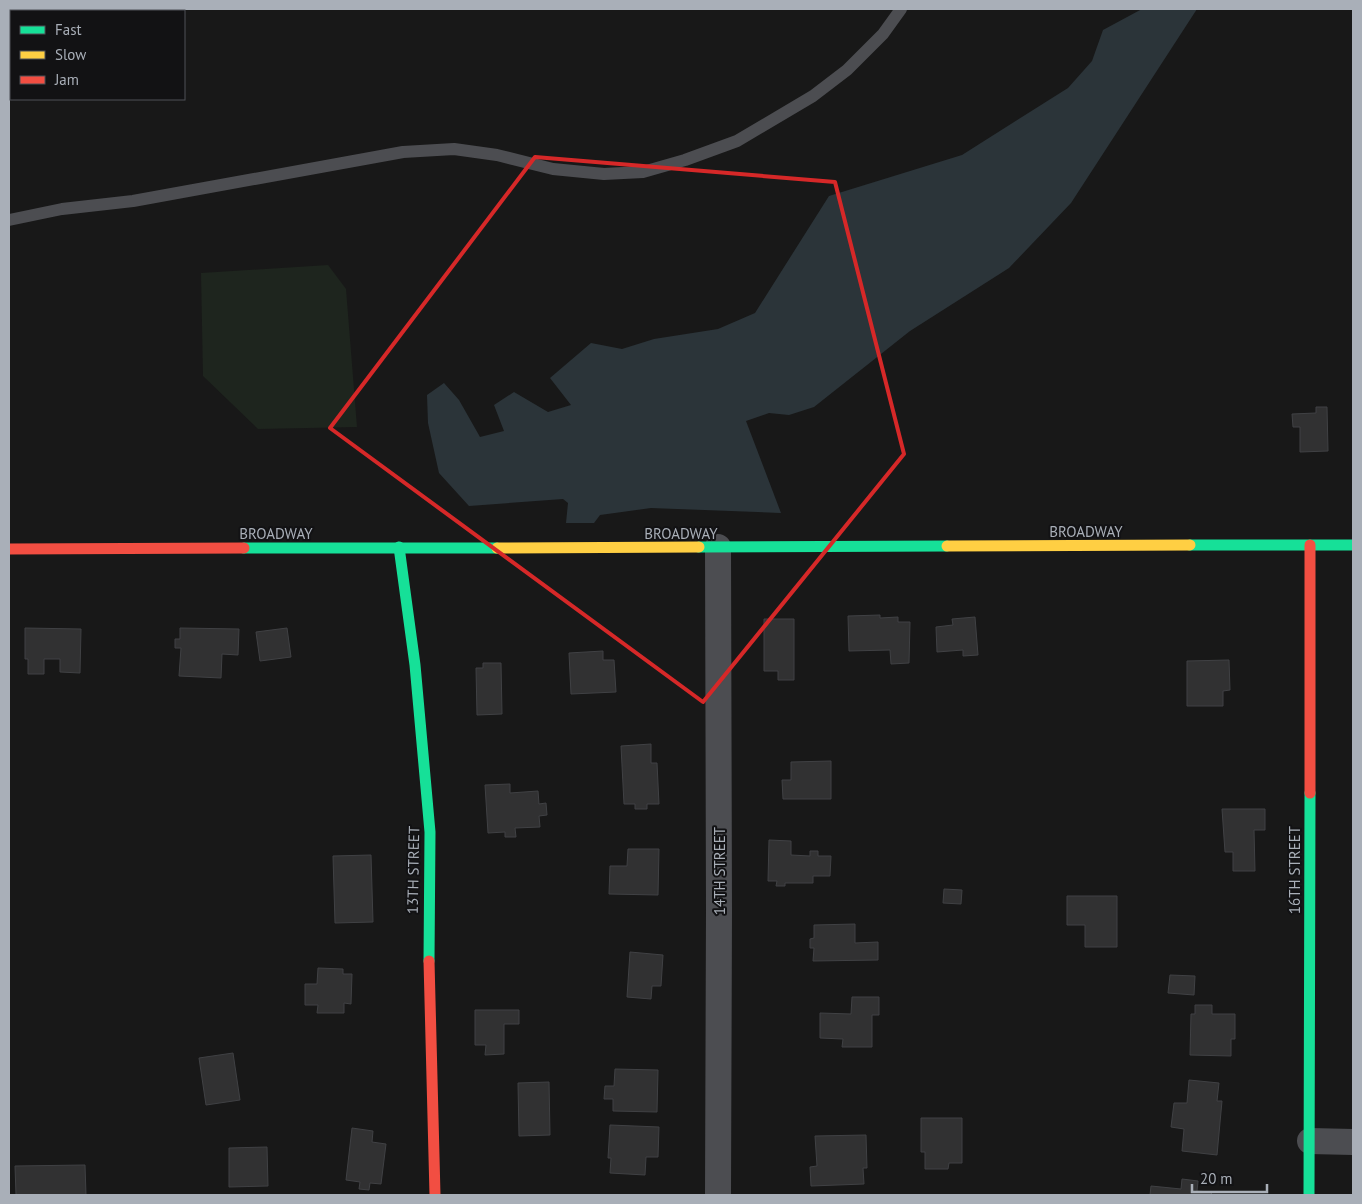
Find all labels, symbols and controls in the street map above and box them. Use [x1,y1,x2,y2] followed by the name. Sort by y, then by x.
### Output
[10,10,185,100] legend
[55,20,82,39] text: Fast
[55,45,86,64] text: Slow
[54,70,79,89] text: Jam
[1049,522,1123,541] street label: BROADWAY
[239,524,313,543] street label: BROADWAY
[644,524,718,543] street label: BROADWAY
[403,825,423,914] street label: 13TH STREET
[1285,825,1304,914] street label: 16TH STREET
[710,826,729,915] street label: 14TH STREET
[1192,1162,1267,1194] scale bar
[1200,1169,1233,1188] text: 20 m

